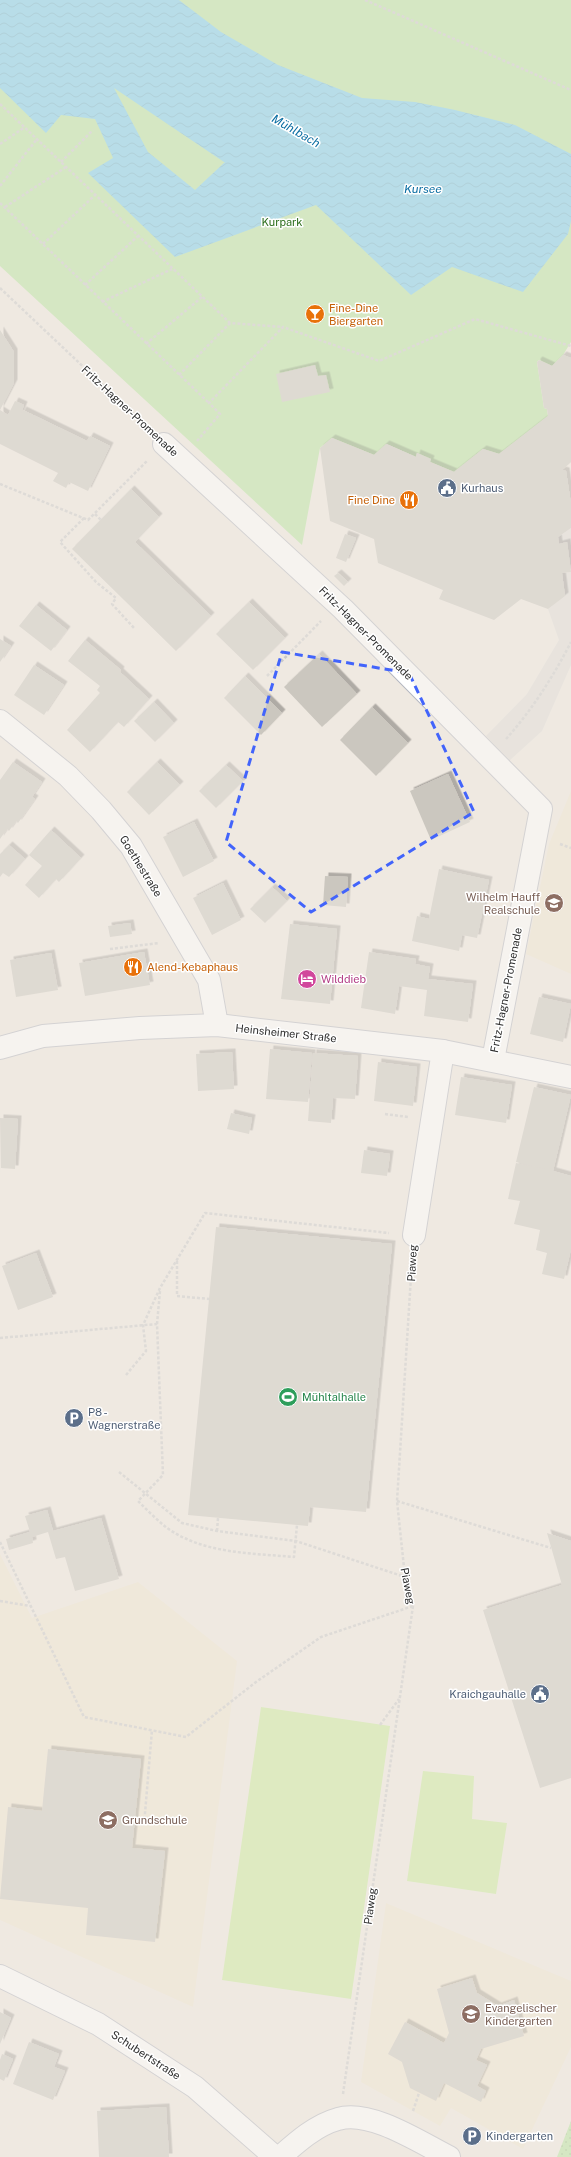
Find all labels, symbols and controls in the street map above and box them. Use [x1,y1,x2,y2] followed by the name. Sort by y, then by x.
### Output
[269,112,323,151] water label: Mühlbach
[404,182,442,196] water label: Kursee
[262,216,302,228] park label: Kurpark
[329,302,383,327] place label: Fine-Dine Biergarten
[304,303,326,325] bar icon: Fine-Dine Biergarten
[79,363,181,459] street label: Fritz-Hagner-Promenade
[436,477,458,499] public building icon: Kurhaus
[461,482,504,494] place label: Kurhaus
[398,489,420,511] restaurant icon: Fine Dine
[347,494,395,506] place label: Fine Dine
[317,584,415,682] street label: Fritz-Hagner-Promenade
[117,833,165,899] street label: Goethestraße
[466,891,541,916] place label: Wilhelm Hauff Realschule
[543,892,565,914] school or university icon: Wilhelm Hauff Realschule
[488,926,524,1054] street label: Fritz-Hagner-Promenade
[122,956,144,978] restaurant icon: Alend-Kebaphaus
[147,961,238,973] place label: Alend-Kebaphaus
[296,968,318,990] hotel icon: Wilddieb
[321,973,366,985] place label: Wilddieb
[235,1022,337,1044] street label: Heinsheimer Straße
[405,1244,419,1282] street label: Piaweg
[277,1386,299,1408] sports icon: Mühltalhalle
[302,1391,366,1403] place label: Mühltalhalle
[88,1406,160,1431] place label: P8 - Wagnerstraße
[63,1407,85,1429] parking icon: P8 - Wagnerstraße
[399,1567,417,1606] street label: Piaweg
[529,1683,551,1705] public building icon: Kraichgauhalle
[449,1688,526,1700] place label: Kraichgauhalle
[97,1809,119,1831] school or university icon: Grundschule
[122,1814,187,1826] place label: Grundschule
[361,1887,379,1925] street label: Piaweg
[485,2002,557,2027] place label: Evangelischer Kindergarten
[460,2003,482,2025] school or university icon: Evangelischer Kindergarten
[109,2028,183,2082] street label: Schubertstraße
[461,2125,483,2147] parking icon: Kindergarten
[486,2130,553,2142] place label: Kindergarten

